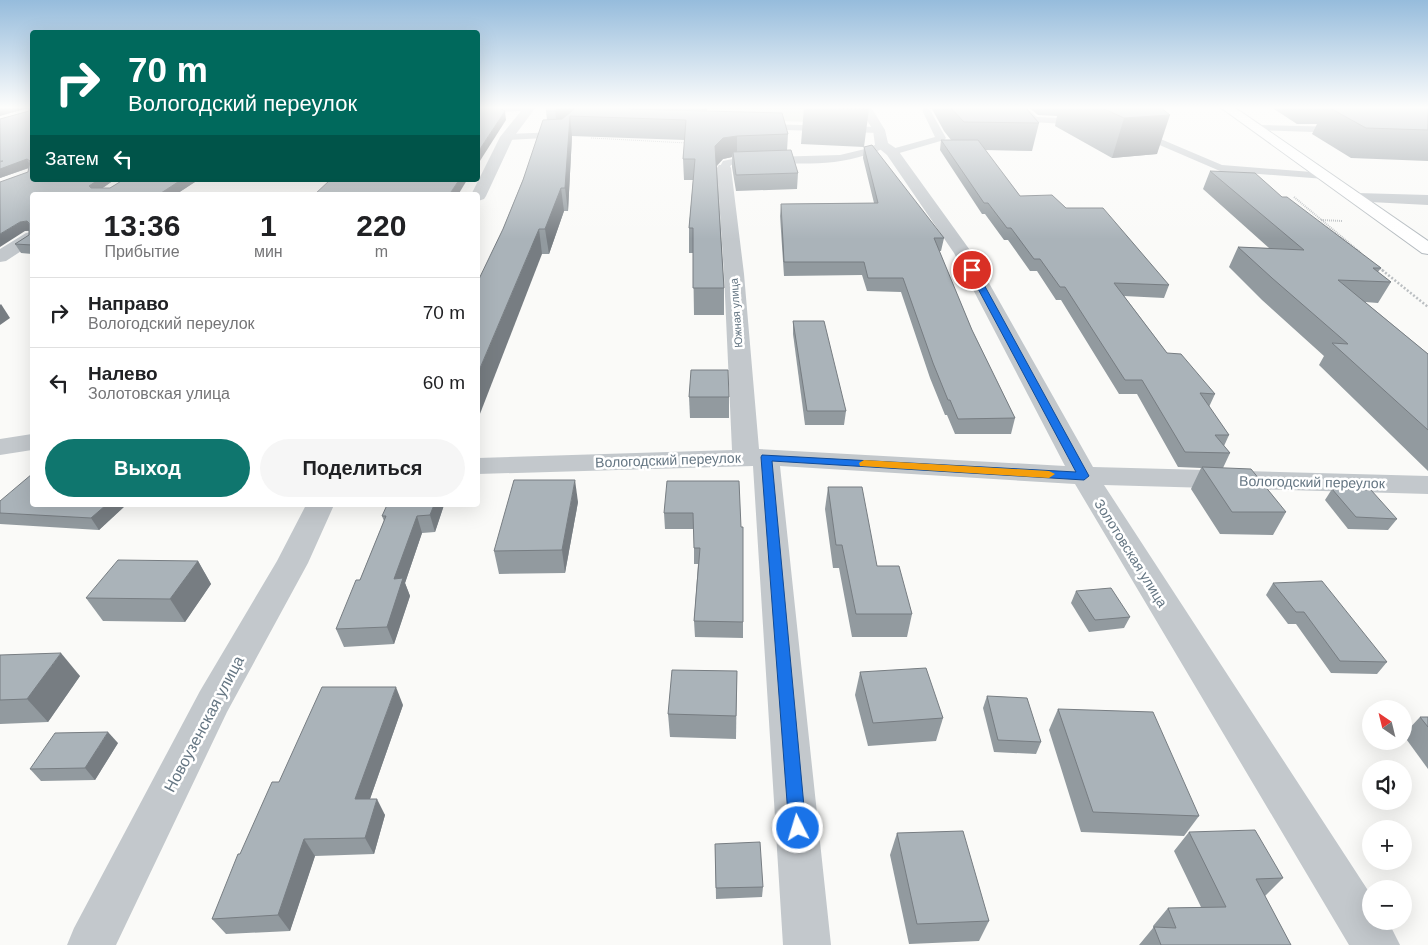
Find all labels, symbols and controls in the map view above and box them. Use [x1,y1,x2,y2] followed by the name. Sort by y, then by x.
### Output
[45,50,110,115] icon: right
[128,50,208,89] text: 70 m
[128,91,357,116] text: Вологодский переулок
[109,145,137,173] icon: left
[45,148,99,169] text: Затем
[104,209,180,242] text: 13:36
[260,209,277,242] text: 1
[356,209,406,242] text: 220
[104,243,180,260] text: Прибытие
[254,243,283,260] text: мин
[375,243,388,260] text: m
[951,249,993,291] pin
[958,256,986,284] icon: arrive
[728,277,744,348] street label: Южная улица
[88,293,169,314] text: Направо
[45,299,73,327] icon: right
[423,302,465,323] text: 70 m
[88,315,255,332] text: Вологодский переулок
[88,363,158,384] text: Налево
[45,369,73,397] icon: left
[423,372,465,393] text: 60 m
[88,385,230,402] text: Золотовская улица
[45,439,250,497] button: Выход
[260,439,465,497] button: Поделиться
[595,449,742,471] street label: Вологодский переулок
[1239,473,1386,491] street label: Вологодский переулок
[1091,496,1171,610] street label: Золотовская улица
[161,653,247,795] street label: Новоузенская улица
[1362,700,1412,750] north arrow
[1362,700,1412,930] map controls
[1362,760,1412,810] button: sound
[771,801,823,853] position arrow
[1362,820,1412,870] button: +
[1362,880,1412,930] button: −

